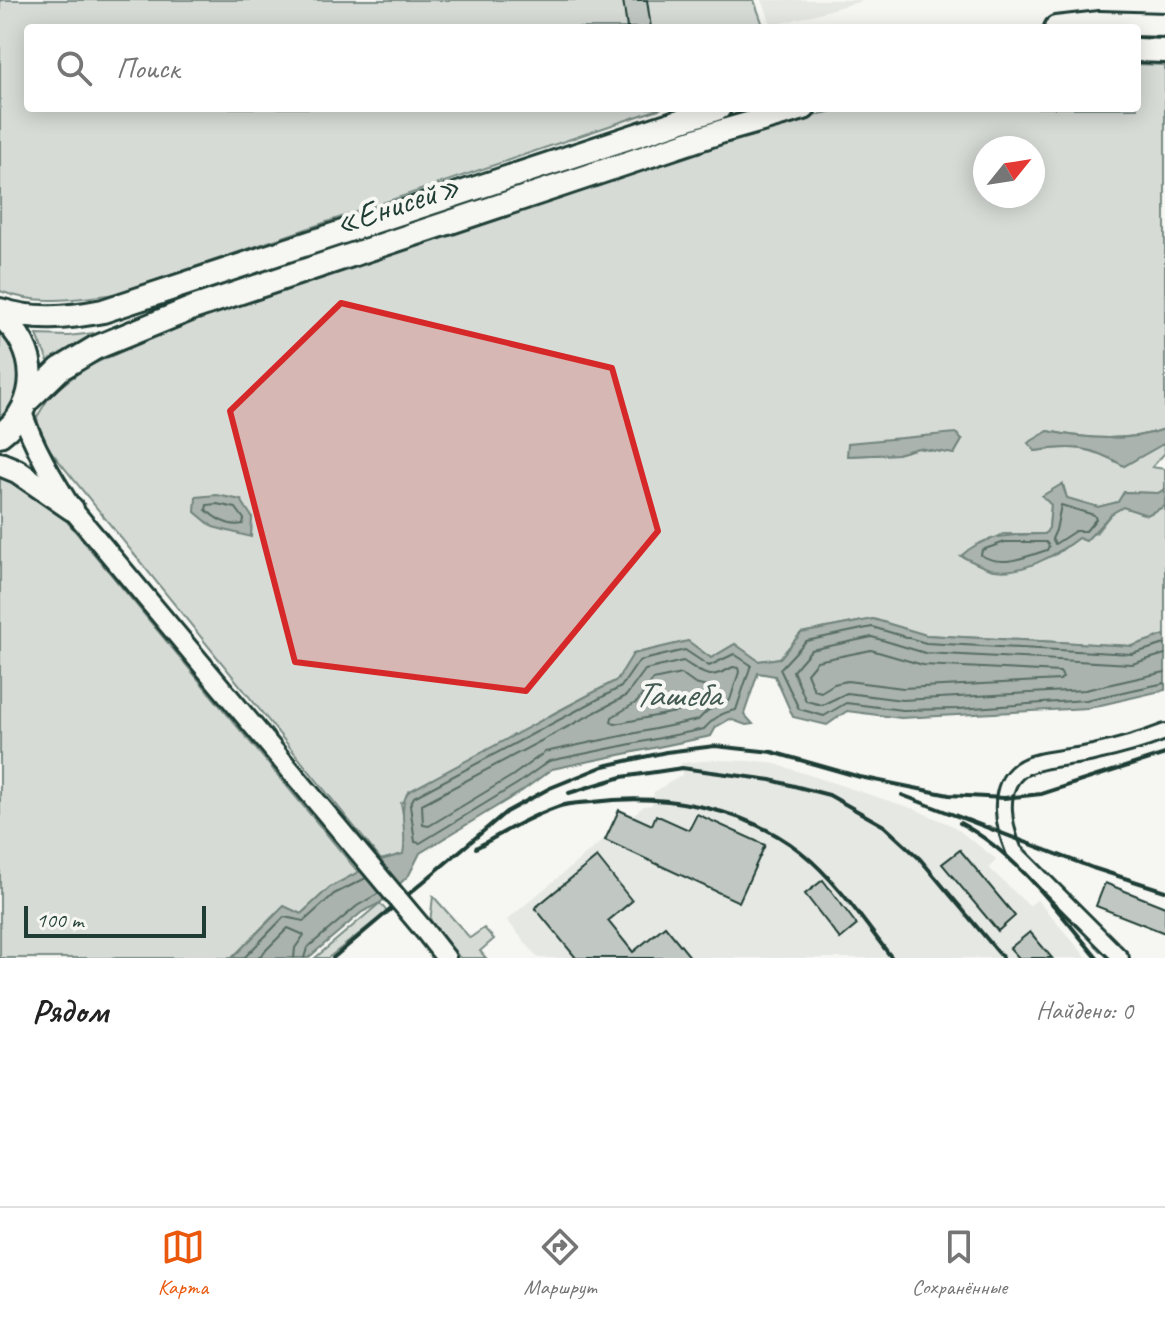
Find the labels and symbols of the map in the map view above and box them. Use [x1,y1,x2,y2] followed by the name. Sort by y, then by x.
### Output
[973,136,1045,208] north arrow
[329,164,465,244] street label: «Енисей»
[634,671,724,717] water label: Ташеба
[24,902,206,938] scale bar

